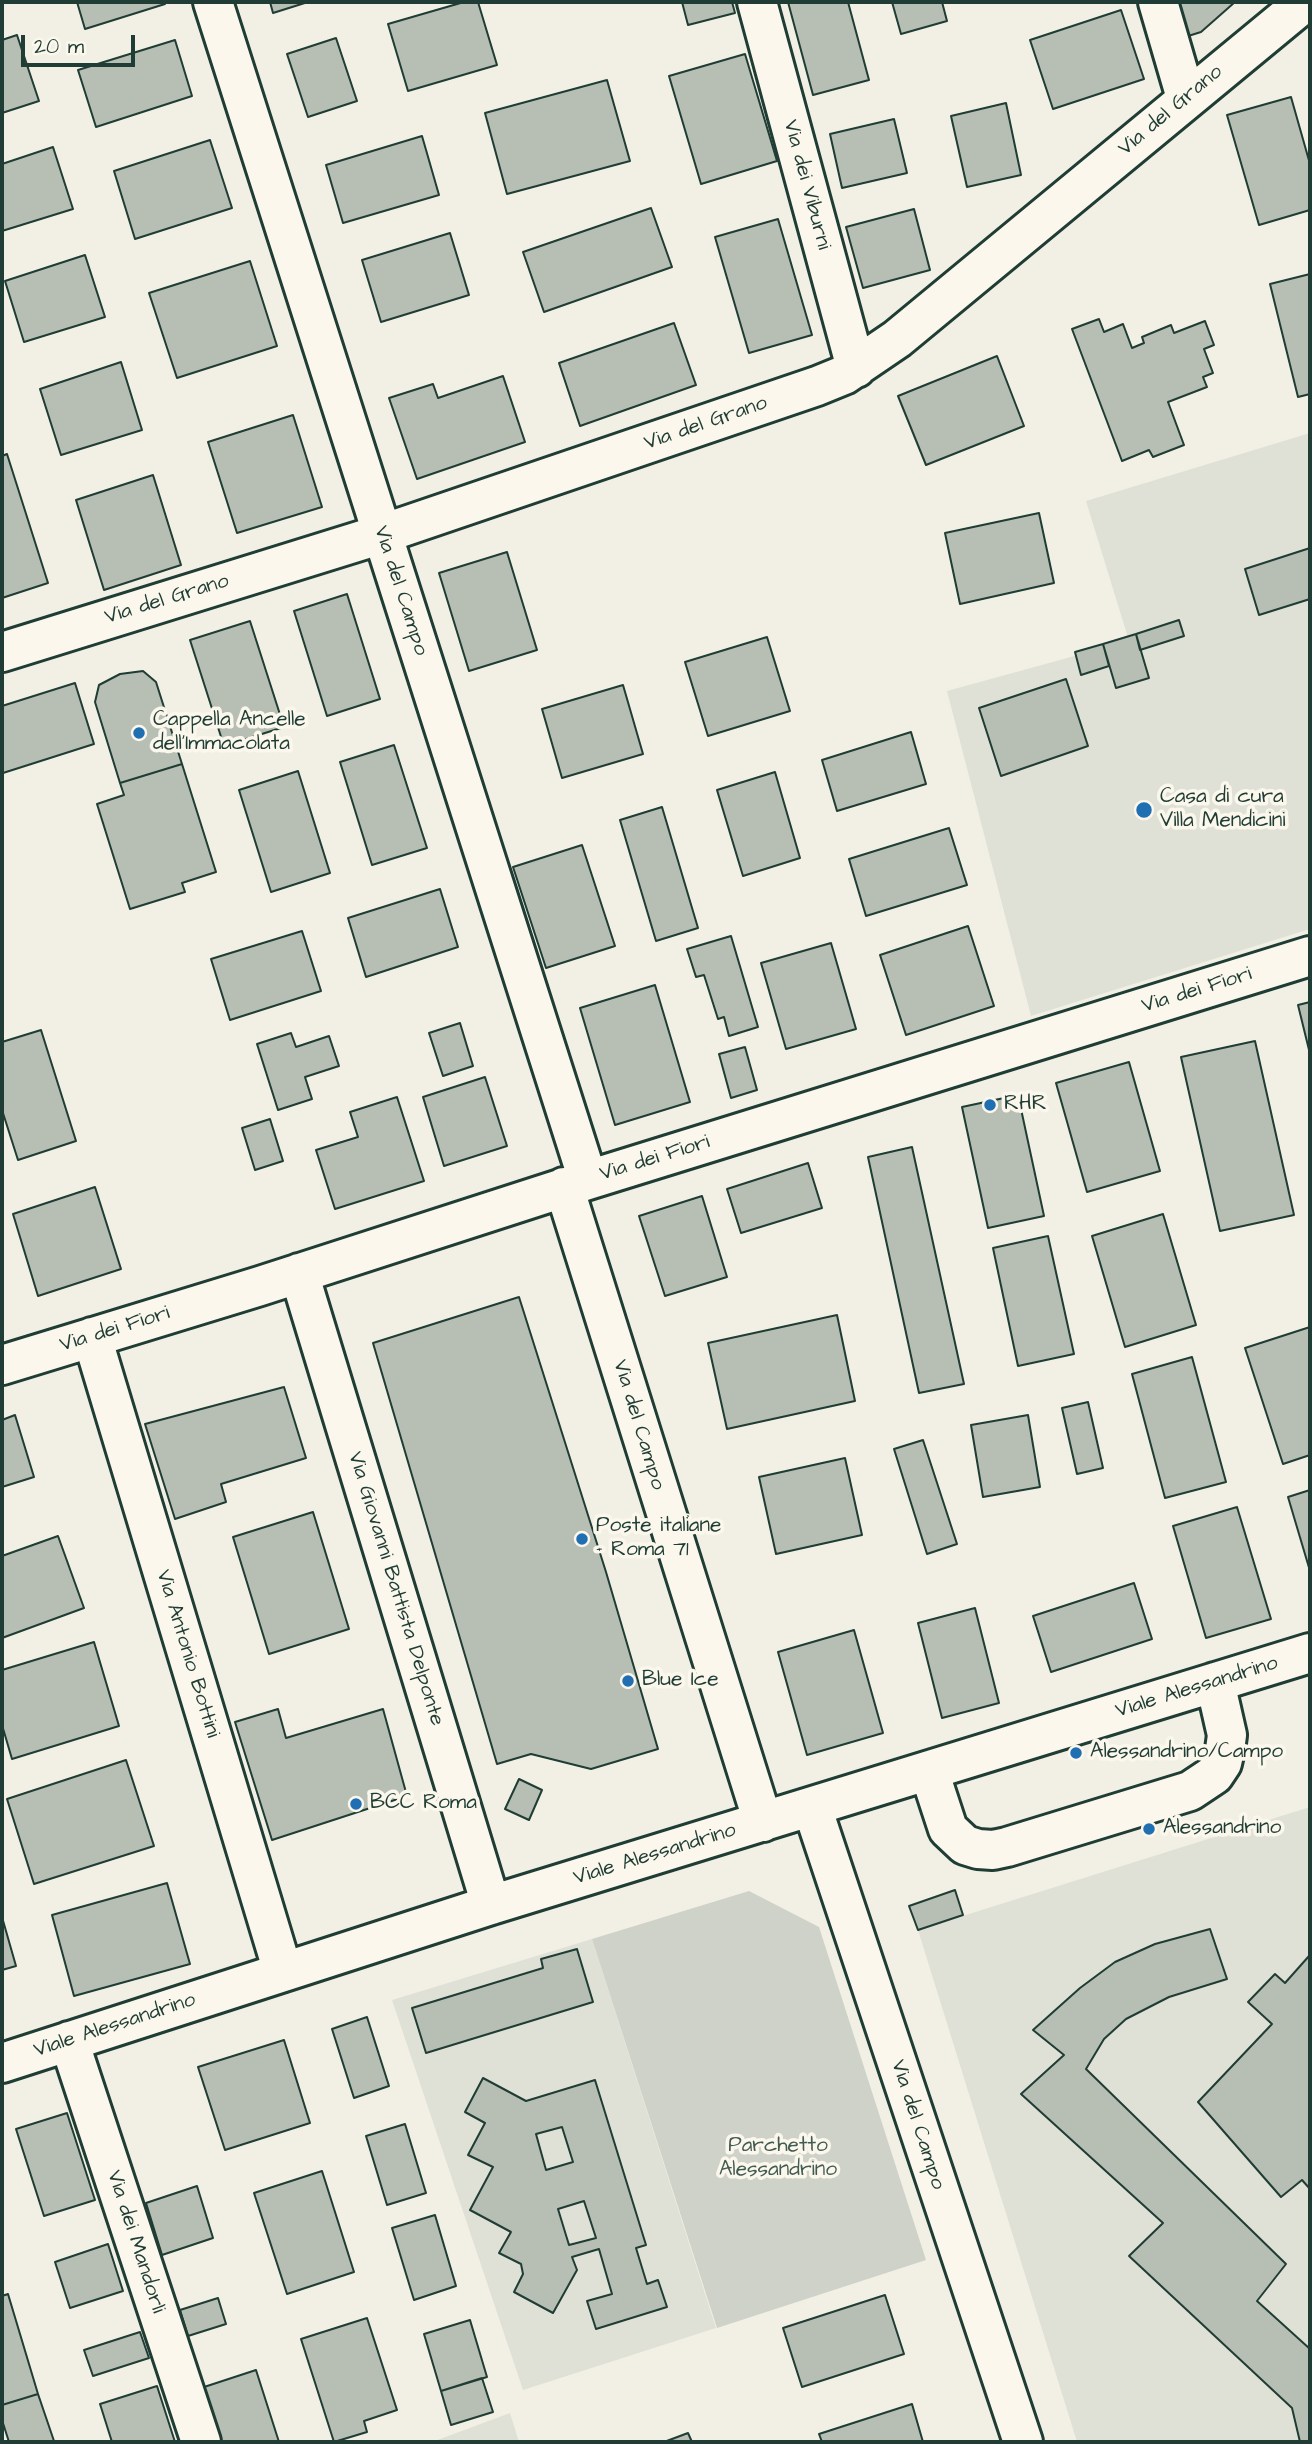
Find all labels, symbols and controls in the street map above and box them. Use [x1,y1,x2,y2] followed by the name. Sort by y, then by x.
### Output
[24,21,138,65] scale bar
[34,32,84,61] text: 20 m
[1114,60,1228,162] street label: Via del Grano
[777,117,835,253] street label: Via dei Viburni
[641,391,771,457] street label: Via del Grano
[367,523,433,659] street label: Via del Campo
[102,569,232,631] street label: Via del Grano
[153,708,306,758] place label: Cappella Ancelle dell'Immacolata
[131,725,147,741] marker: Cappella Ancelle dell'Immacolata
[1160,785,1285,835] place label: Casa di cura Villa Mendicini
[1134,800,1154,820] marker: Casa di cura Villa Mendicini
[1139,962,1255,1020] street label: Via dei Fiori
[1004,1092,1047,1118] place label: RHR
[982,1097,998,1113] marker: RHR
[597,1130,713,1188] street label: Via dei Fiori
[57,1301,173,1359] street label: Via dei Fiori
[606,1357,670,1493] street label: Via del Campo
[341,1449,449,1729] street label: Via Giovanni Battista Delponte
[596,1514,721,1564] place label: Poste italiane – Roma 71
[574,1531,590,1547] marker: Poste italiane – Roma 71
[149,1567,225,1741] street label: Via Antonio Bottini
[1113,1651,1281,1725] street label: Viale Alessandrino
[642,1668,718,1694] place label: Blue Ice
[620,1673,636,1689] marker: Blue Ice
[1090,1740,1283,1766] place label: Alessandrino/Campo
[1068,1745,1084,1761] marker: Alessandrino/Campo
[370,1791,477,1817] place label: BCC Roma
[348,1796,364,1812] marker: BCC Roma
[1163,1816,1281,1842] place label: Alessandrino
[571,1818,739,1892] street label: Viale Alessandrino
[1141,1821,1157,1837] marker: Alessandrino
[31,1988,199,2064] street label: Viale Alessandrino
[884,2057,950,2193] street label: Via del Campo
[719,2134,837,2184] park label: Parchetto Alessandrino
[100,2168,170,2316] street label: Via dei Mandorli

